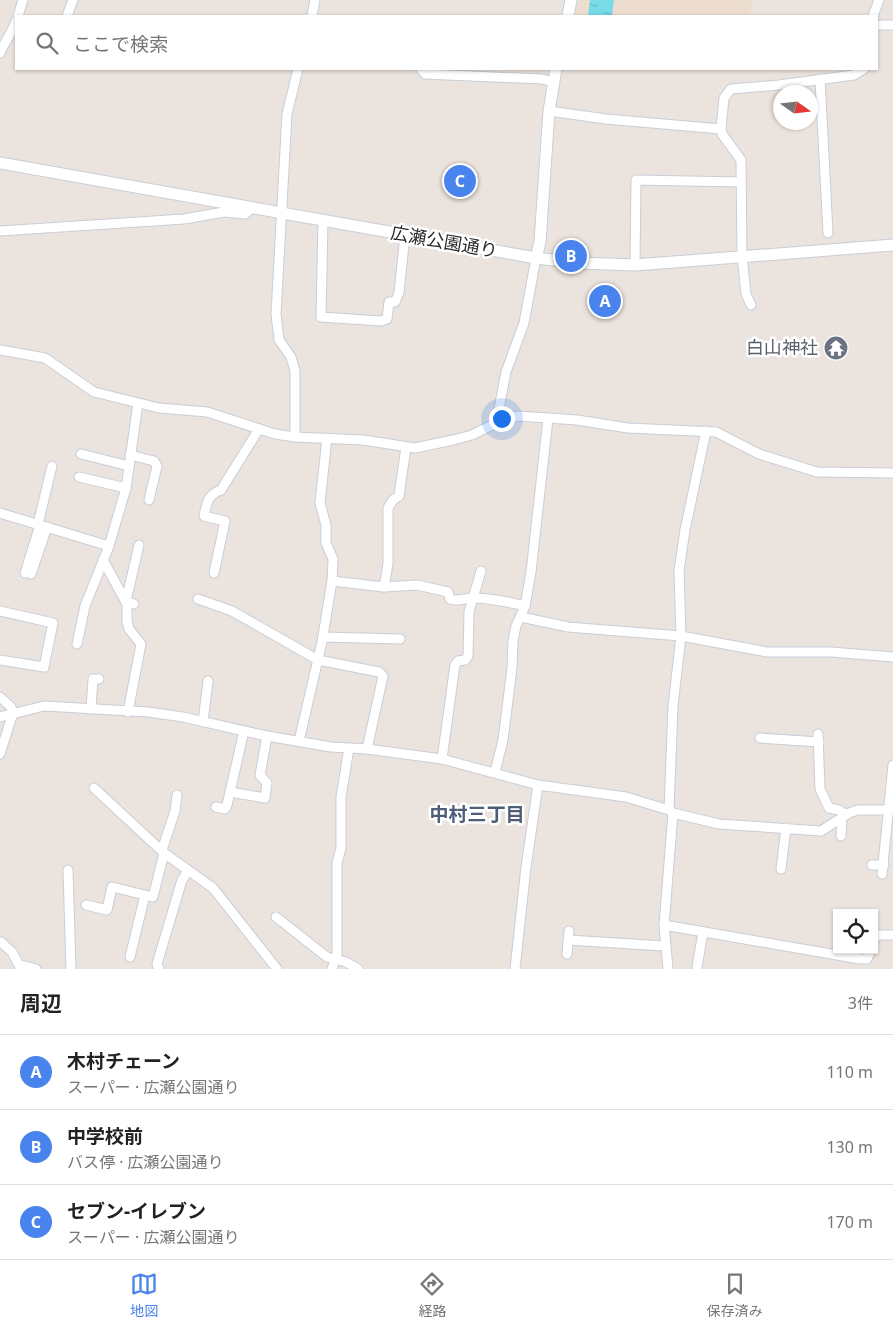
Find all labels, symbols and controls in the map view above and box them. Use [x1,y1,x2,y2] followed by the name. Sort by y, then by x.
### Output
[15,15,878,70] search box
[33,29,61,57] icon: search
[73,31,168,57] text: ここで検索
[773,85,818,130] north arrow
[444,162,476,200] pin: C
[389,220,499,262] street label: 広瀬公園通り
[555,237,587,275] pin: B
[589,282,621,320] pin: A
[746,335,818,359] place label: 白山神社
[823,335,849,361] temple icon: 白山神社
[489,406,515,432] your location
[429,801,525,827] district label: 中村三丁目
[833,909,878,954] map controls
[833,909,878,954] button: locate
[20,989,62,1017] text: 周辺
[848,992,873,1014] text: 3件
[67,1048,180,1074] text: 木村チェーン
[30,1061,42,1083] text: A
[826,1061,873,1083] text: 110 m
[67,1076,239,1098] text: スーパー · 広瀬公園通り
[67,1123,143,1149] text: 中学校前
[31,1136,41,1158] text: B
[826,1136,873,1158] text: 130 m
[67,1151,224,1173] text: バス停 · 広瀬公園通り
[67,1198,206,1224] text: セブン-イレブン
[31,1211,41,1233] text: C
[826,1211,873,1233] text: 170 m
[67,1226,239,1248] text: スーパー · 広瀬公園通り
[130,1270,158,1320] tab: 地図
[418,1270,446,1320] tab: 経路
[707,1270,763,1320] tab: 保存済み

